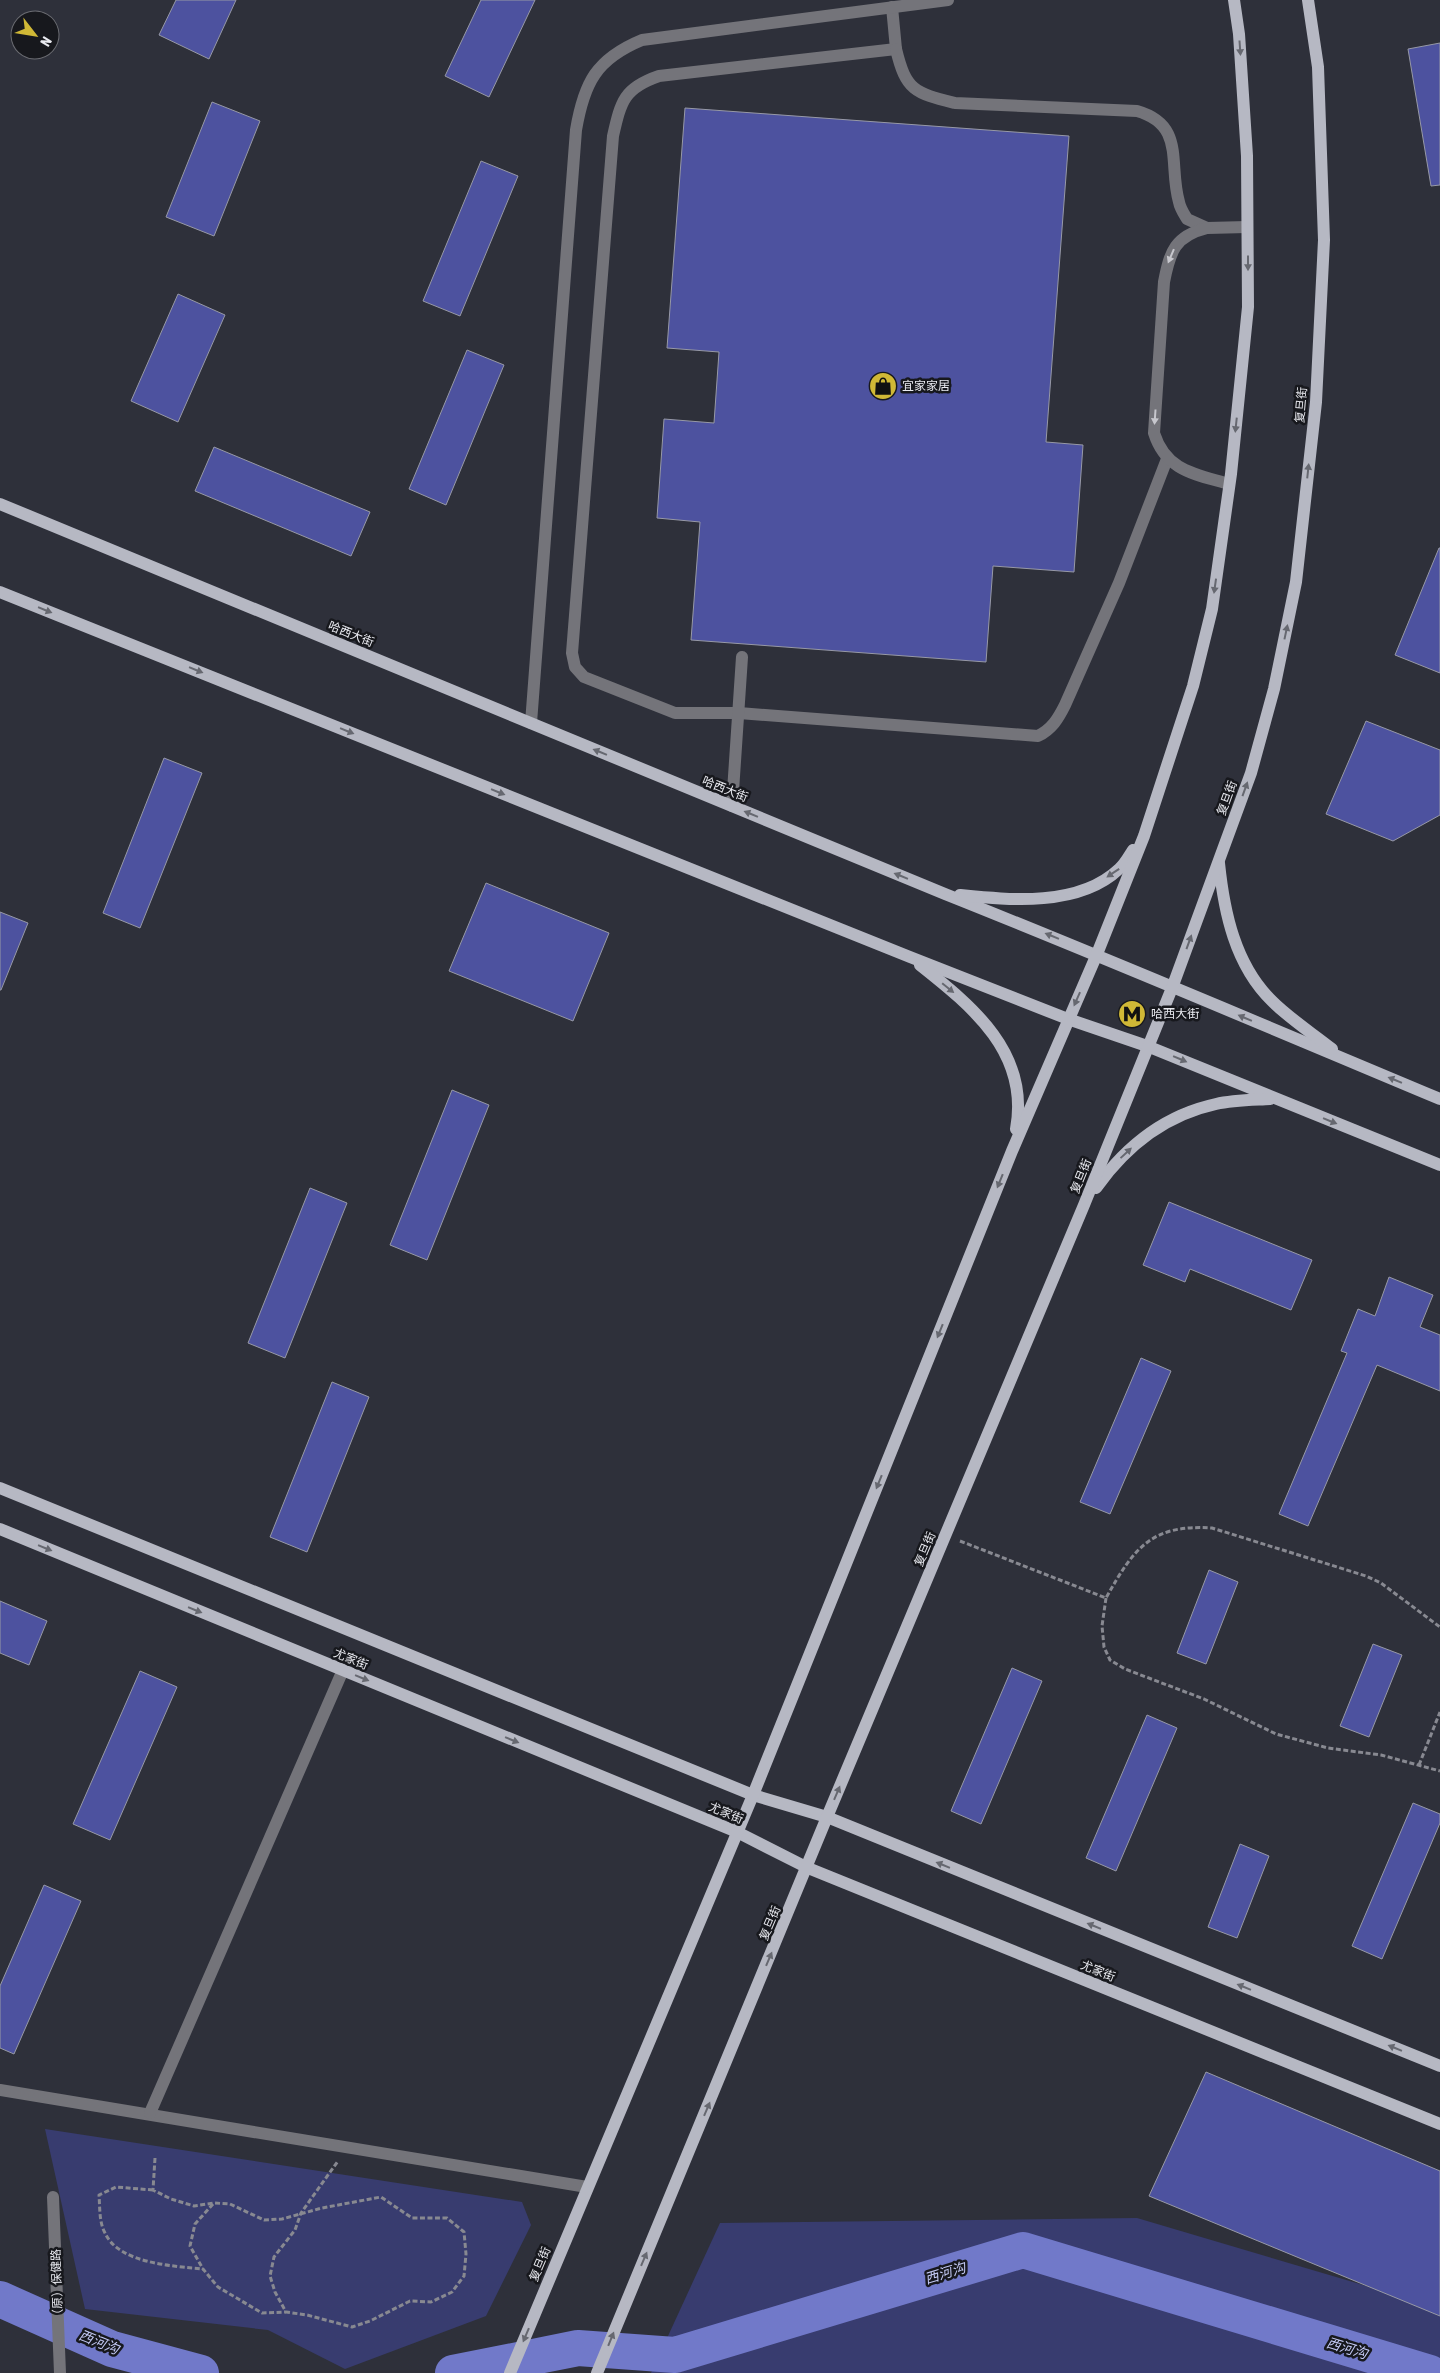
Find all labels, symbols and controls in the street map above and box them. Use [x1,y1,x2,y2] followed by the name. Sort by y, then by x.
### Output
[10,10,60,60] north arrow
[37,34,55,49] text: N
[1236,41,1244,57] one-way arrow
[1166,249,1174,263] one-way arrow
[1244,255,1252,271] one-way arrow
[868,371,898,401] shop icon: 宜家家居
[902,379,950,393] place label: 宜家家居
[1292,386,1310,424] street label: 复旦街
[1151,409,1159,425] one-way arrow
[1232,417,1240,433] one-way arrow
[1304,463,1312,479] one-way arrow
[1211,578,1219,594] one-way arrow
[38,606,53,614] one-way arrow
[326,619,376,649] street label: 哈西大街
[1282,625,1290,640] one-way arrow
[189,667,203,675] one-way arrow
[340,727,355,735] one-way arrow
[592,748,607,756] one-way arrow
[700,774,750,804] street label: 哈西大街
[1214,779,1240,817] street label: 复旦街
[1241,781,1249,796] one-way arrow
[490,788,505,796] one-way arrow
[743,810,758,817] one-way arrow
[1106,868,1119,878] one-way arrow
[893,872,908,880] one-way arrow
[1044,932,1059,940] one-way arrow
[1185,934,1193,949] one-way arrow
[942,982,955,993] one-way arrow
[1073,992,1081,1006] one-way arrow
[1117,999,1147,1029] metro station icon: 哈西大街
[1151,1007,1199,1021] place label: 哈西大街
[1238,1013,1252,1021] one-way arrow
[1173,1056,1187,1064] one-way arrow
[1387,1076,1402,1084] one-way arrow
[1323,1117,1338,1125] one-way arrow
[1119,1147,1131,1159] one-way arrow
[1068,1157,1094,1195] street label: 复旦街
[996,1173,1004,1188] one-way arrow
[935,1324,943,1338] one-way arrow
[875,1475,883,1490] one-way arrow
[912,1530,938,1568] street label: 复旦街
[38,1544,53,1552] one-way arrow
[188,1606,203,1614] one-way arrow
[332,1646,370,1672] street label: 尤家街
[355,1674,370,1682] one-way arrow
[505,1736,519,1744] one-way arrow
[834,1786,842,1800] one-way arrow
[707,1800,745,1826] street label: 尤家街
[936,1860,950,1868] one-way arrow
[757,1904,783,1942] street label: 复旦街
[1087,1921,1101,1929] one-way arrow
[766,1952,774,1966] one-way arrow
[1079,1958,1117,1984] street label: 尤家街
[1237,1982,1251,1990] one-way arrow
[1387,2044,1402,2052] one-way arrow
[703,2102,711,2116] one-way arrow
[527,2245,553,2283] street label: 复旦街
[49,2249,65,2321] street label: （原）保健路
[641,2252,649,2266] one-way arrow
[923,2259,969,2287] water label: 西河沟
[77,2327,123,2358] water label: 西河沟
[521,2328,529,2342] one-way arrow
[608,2332,616,2346] one-way arrow
[1325,2334,1371,2362] water label: 西河沟

